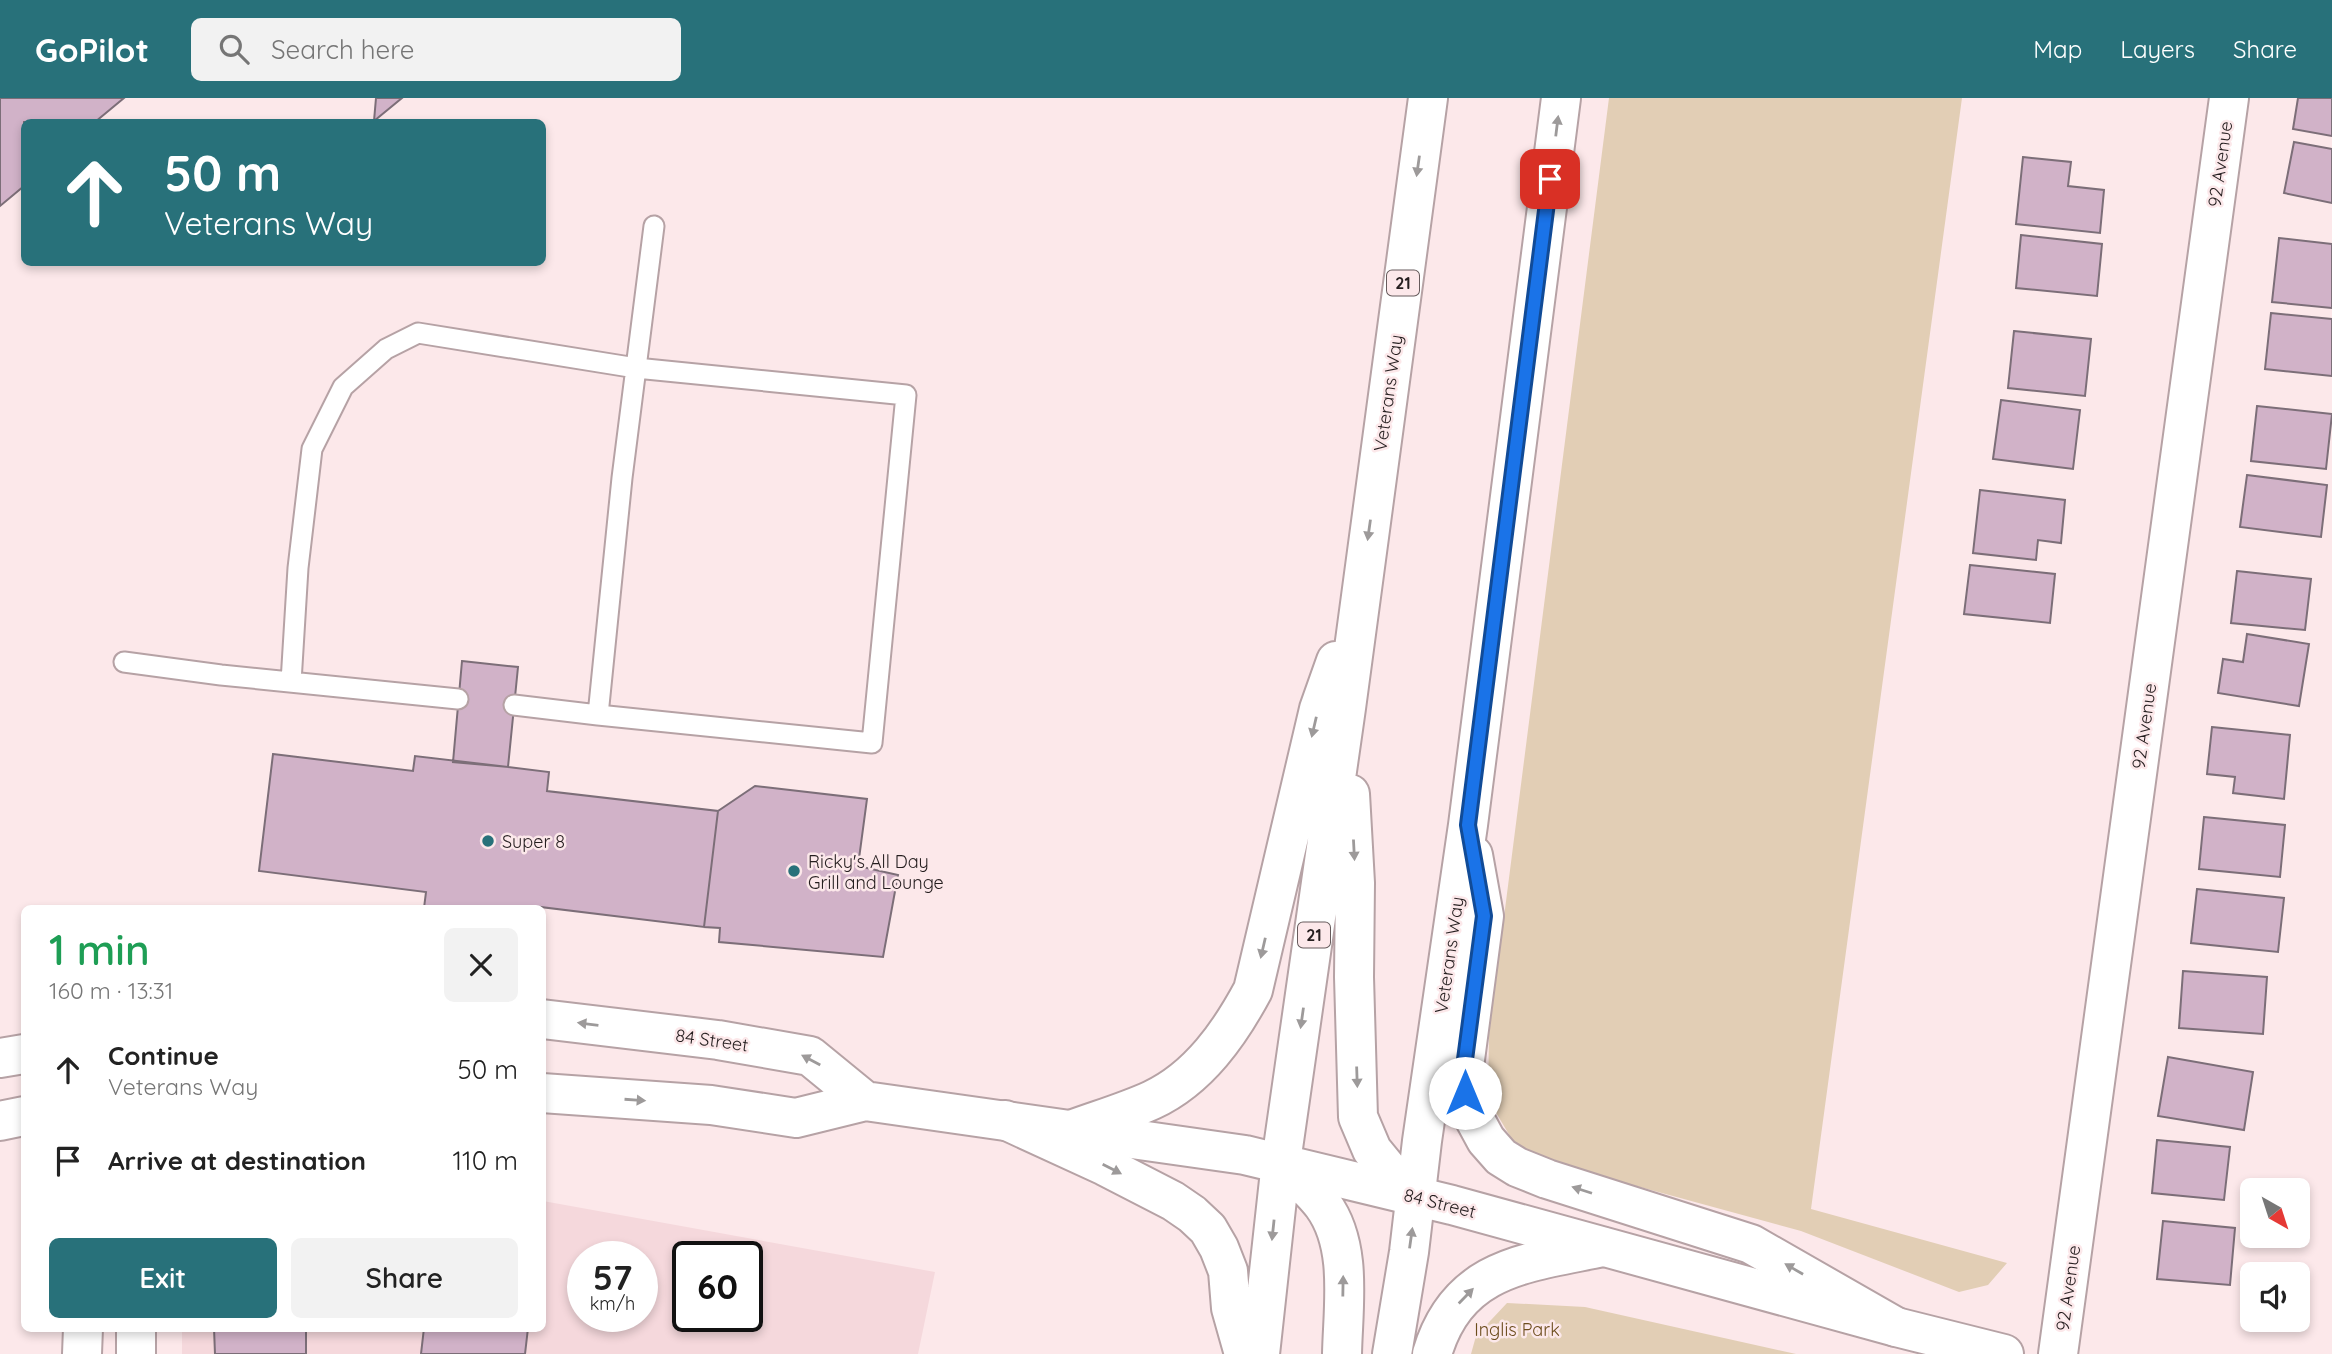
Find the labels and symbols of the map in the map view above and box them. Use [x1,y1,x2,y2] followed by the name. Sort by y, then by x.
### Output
[1552,115,1563,137] one-way arrow
[2203,120,2237,208] street label: 92 Avenue
[1520,149,1580,209] pin
[1413,155,1424,177] one-way arrow
[1387,270,1419,295] road number: 21
[1368,333,1408,453] street label: Veterans Way
[1364,519,1375,541] one-way arrow
[2127,682,2161,770] street label: 92 Avenue
[1309,716,1320,738] one-way arrow
[502,830,565,853] place label: Super 8
[480,833,496,849] marker: Super 8
[1348,839,1359,861] one-way arrow
[808,850,944,894] place label: Ricky's All Day Grill and Lounge
[786,863,802,879] marker: Ricky's All Day Grill and Lounge
[1429,895,1469,1015] street label: Veterans Way
[1298,922,1330,948] road number: 21
[1257,938,1268,960] one-way arrow
[1296,1007,1307,1029] one-way arrow
[577,1018,599,1029] one-way arrow
[674,1024,750,1056] street label: 84 Street
[801,1054,821,1066] one-way arrow
[1428,1056,1502,1130] position arrow
[1351,1066,1363,1088] one-way arrow
[624,1094,646,1105] one-way arrow
[1102,1163,1122,1175] one-way arrow
[2240,1178,2310,1248] north arrow
[1402,1183,1478,1223] street label: 84 Street
[1571,1184,1592,1195] one-way arrow
[1267,1219,1278,1241] one-way arrow
[1405,1227,1416,1249] one-way arrow
[672,1241,763,1332] speed limit sign: 60
[2051,1244,2085,1332] street label: 92 Avenue
[1784,1263,1804,1275] one-way arrow
[1337,1275,1349,1297] one-way arrow
[1457,1288,1473,1305] one-way arrow
[1474,1318,1560,1341] park label: Inglis Park

